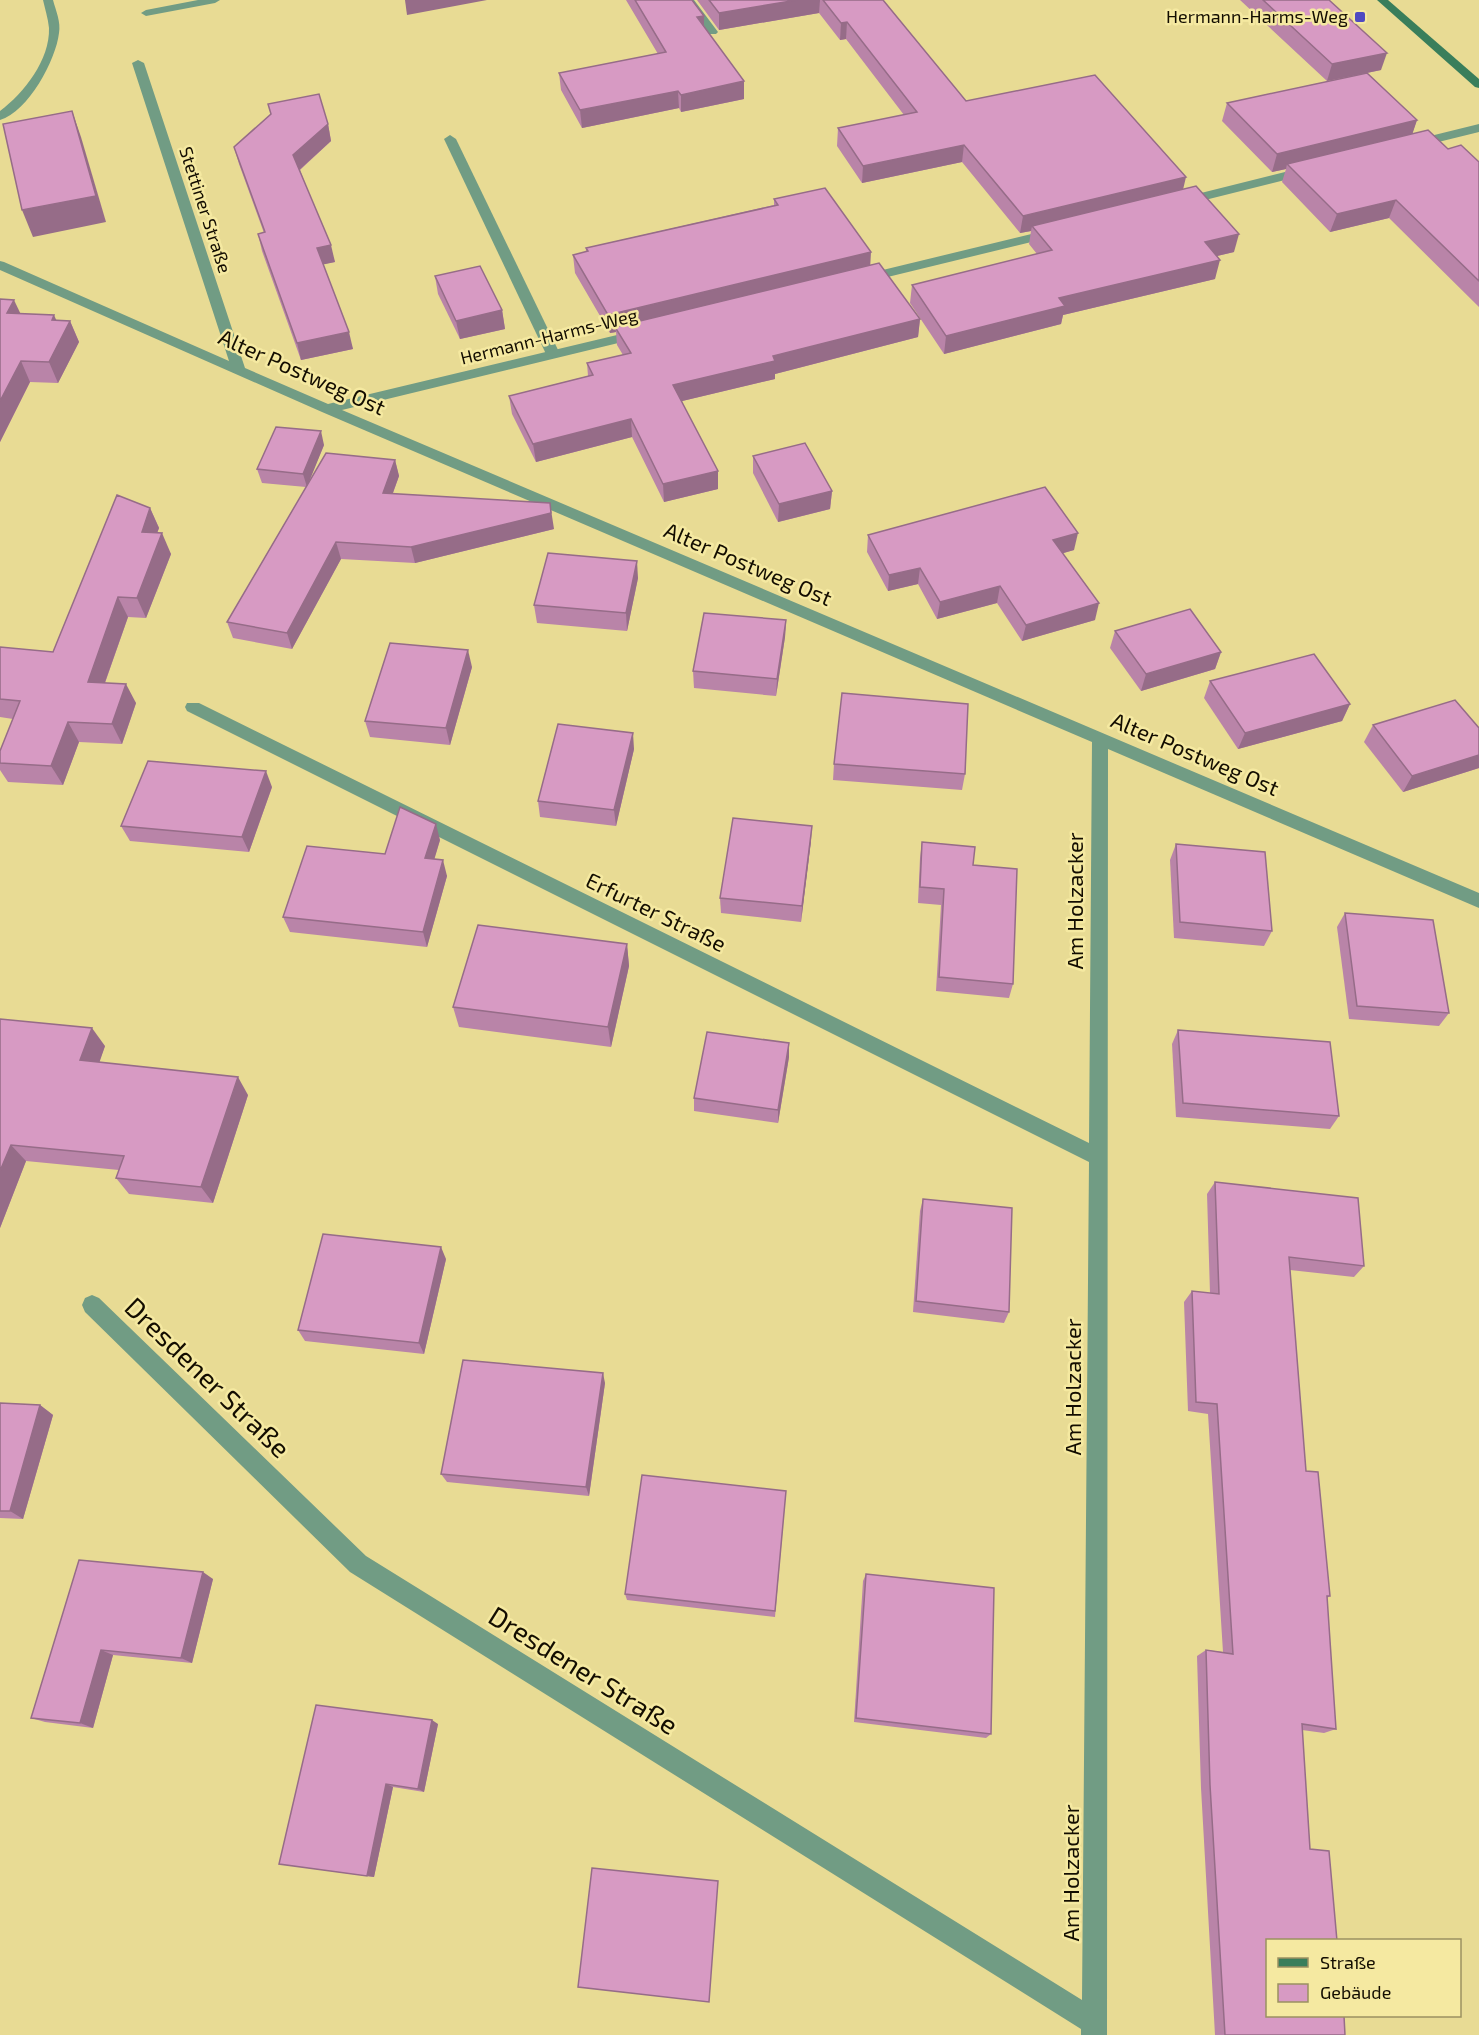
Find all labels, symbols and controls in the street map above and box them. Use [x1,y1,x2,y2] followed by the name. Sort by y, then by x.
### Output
[1166,5,1348,27] place label: Hermann-Harms-Weg
[1353,10,1367,24] marker: Hermann-Harms-Weg
[175,144,237,276] street label: Stettiner Straße
[458,303,640,369] street label: Hermann-Harms-Weg
[215,323,390,420] street label: Alter Postweg Ost
[661,516,836,610] street label: Alter Postweg Ost
[1108,706,1283,800] street label: Alter Postweg Ost
[1061,832,1087,970] street label: Am Holzacker
[582,866,731,956] street label: Erfurter Straße
[119,1290,297,1463] street label: Dresdener Straße
[1059,1318,1085,1456] street label: Am Holzacker
[484,1598,684,1740] street label: Dresdener Straße
[1057,1804,1083,1942] street label: Am Holzacker
[1266,1939,1461,2017] legend
[1320,1951,1376,1973] text: Straße
[1320,1981,1391,2003] text: Gebäude

